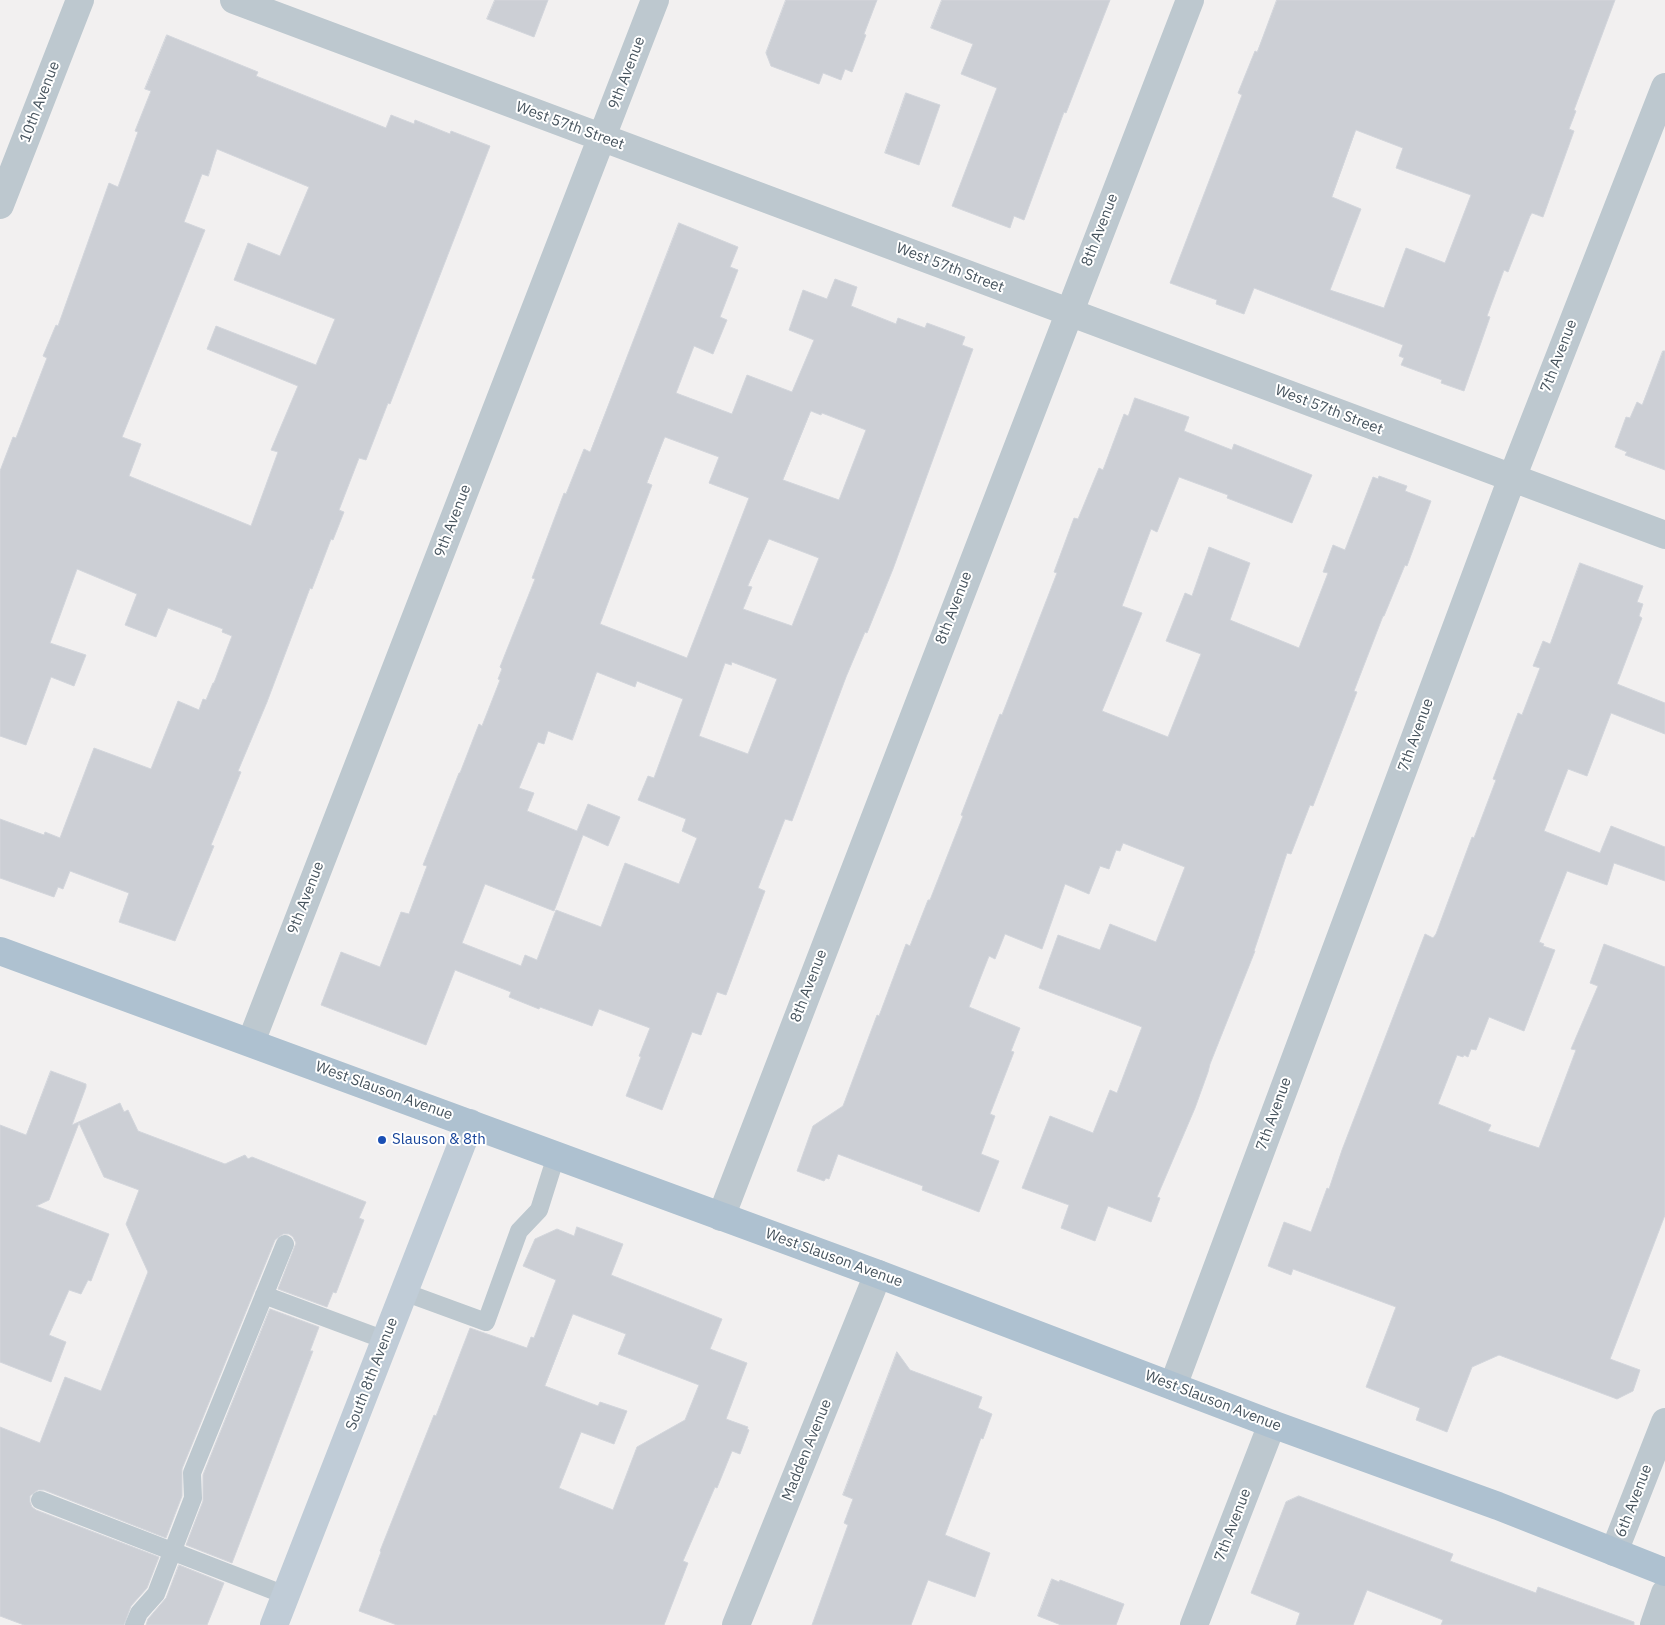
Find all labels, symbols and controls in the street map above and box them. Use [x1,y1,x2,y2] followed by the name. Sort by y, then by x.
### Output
[605,34,649,112] street label: 9th Avenue
[16,59,64,145] street label: 10th Avenue
[513,98,627,154] street label: West 57th Street
[1078,191,1122,269] street label: 8th Avenue
[894,239,1006,297] street label: West 57th Street
[1537,317,1581,395] street label: 7th Avenue
[1273,381,1385,439] street label: West 57th Street
[431,482,475,560] street label: 9th Avenue
[932,569,976,647] street label: 8th Avenue
[1394,696,1438,774] street label: 7th Avenue
[284,859,328,937] street label: 9th Avenue
[787,947,831,1025] street label: 8th Avenue
[313,1058,455,1124] street label: West Slauson Avenue
[1252,1075,1296,1153] street label: 7th Avenue
[392,1131,486,1149] place label: Slauson & 8th
[376,1134,388,1146] marker: Slauson & 8th
[763,1225,905,1291] street label: West Slauson Avenue
[342,1315,402,1433] street label: South 8th Avenue
[1142,1367,1284,1435] street label: West Slauson Avenue
[778,1397,836,1503] street label: Madden Avenue
[1612,1462,1656,1540] street label: 6th Avenue
[1211,1486,1255,1564] street label: 7th Avenue

